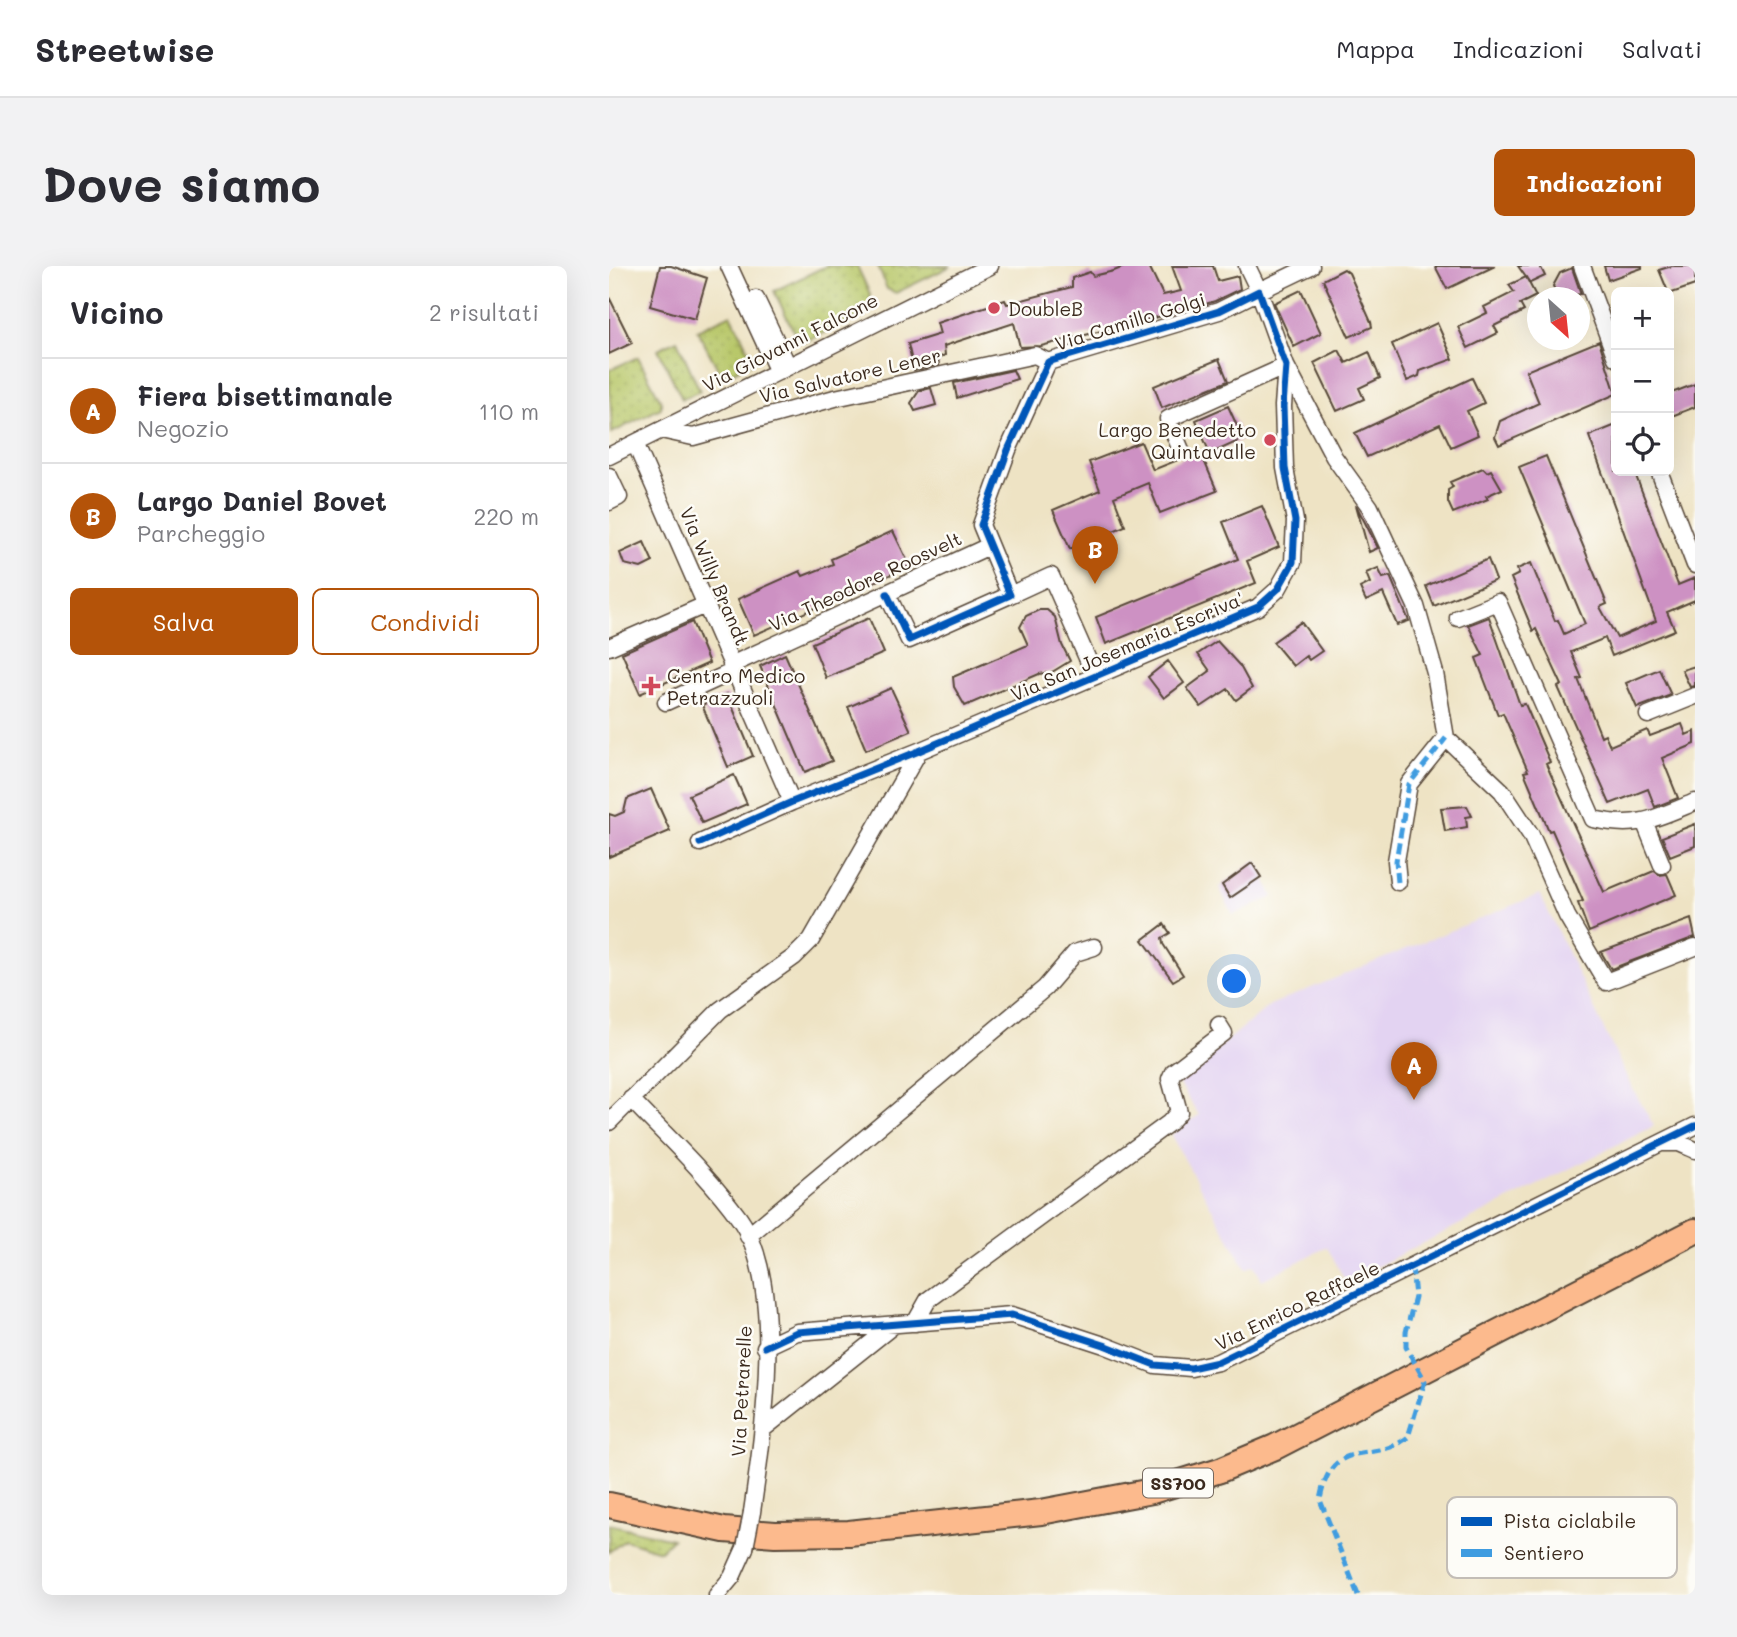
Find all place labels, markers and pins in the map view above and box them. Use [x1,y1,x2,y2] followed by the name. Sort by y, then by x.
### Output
[1008,296,1083,321] place label: DoubleB
[986,300,1002,316] marker: DoubleB
[1099,417,1256,464] place label: Largo Benedetto Quintavalle
[1262,432,1278,448] marker: Largo Benedetto Quintavalle
[1072,526,1118,584] pin: B
[667,663,805,710] place label: Centro Medico Petrazzuoli
[641,676,661,696] marker: Centro Medico Petrazzuoli
[1391,1042,1437,1100] pin: A

